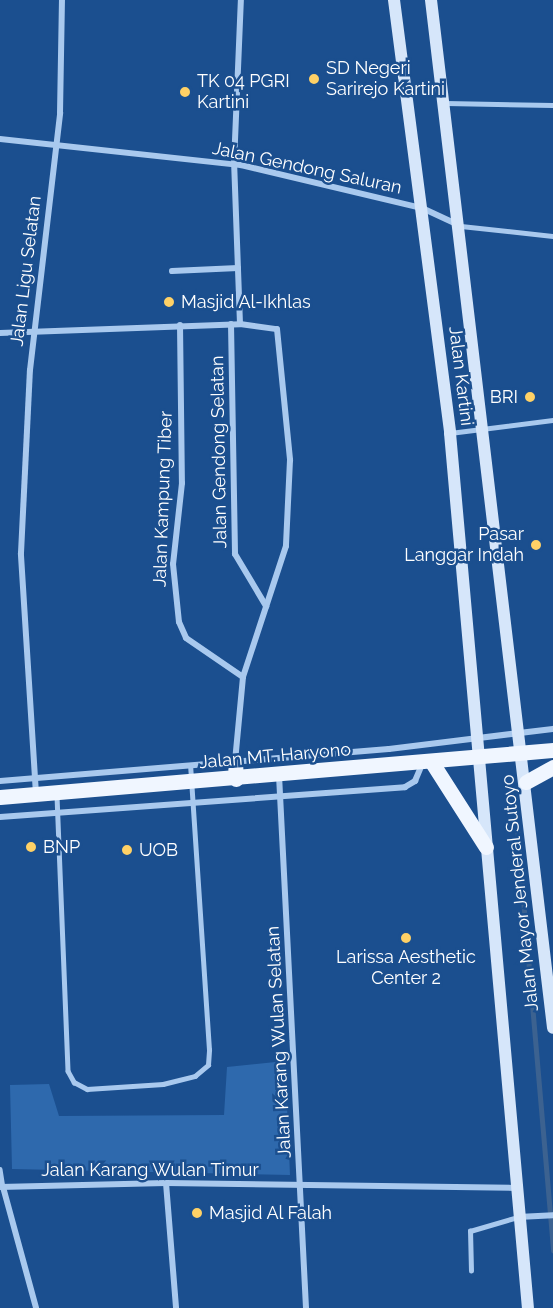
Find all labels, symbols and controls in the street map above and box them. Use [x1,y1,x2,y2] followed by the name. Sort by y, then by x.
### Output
[326,58,445,100] place label: SD Negeri Sarirejo Kartini
[197,71,290,113] place label: TK 04 PGRI Kartini
[307,72,321,86] marker: SD Negeri Sarirejo Kartini
[178,85,192,99] marker: TK 04 PGRI Kartini
[210,137,404,199] street label: Jalan Gendong Saluran
[6,195,46,347] street label: Jalan Ligu Selatan
[181,291,311,313] place label: Masjid Al-Ikhlas
[162,295,176,309] marker: Masjid Al-Ikhlas
[444,325,478,427] street label: Jalan Kartini
[207,356,231,548] street label: Jalan Gendong Selatan
[490,386,518,408] place label: BRI
[523,390,537,404] marker: BRI
[149,410,177,588] street label: Jalan Kampung Tiber
[404,524,524,566] place label: Pasar Langgar Indah
[529,538,543,552] marker: Pasar Langgar Indah
[198,739,352,773] street label: Jalan MT. Haryono
[497,773,543,1013] street label: Jalan Mayor Jenderal Sutoyo
[43,836,80,858] place label: BNP
[139,839,178,861] place label: UOB
[24,840,38,854] marker: BNP
[120,843,134,857] marker: UOB
[262,925,296,1159] street label: Jalan Karang Wulan Selatan
[399,931,413,945] marker: Larissa Aesthetic Center 2
[336,947,476,990] place label: Larissa Aesthetic Center 2
[41,1159,259,1181] street label: Jalan Karang Wulan Timur
[209,1202,333,1224] place label: Masjid Al Falah
[190,1206,204,1220] marker: Masjid Al Falah

